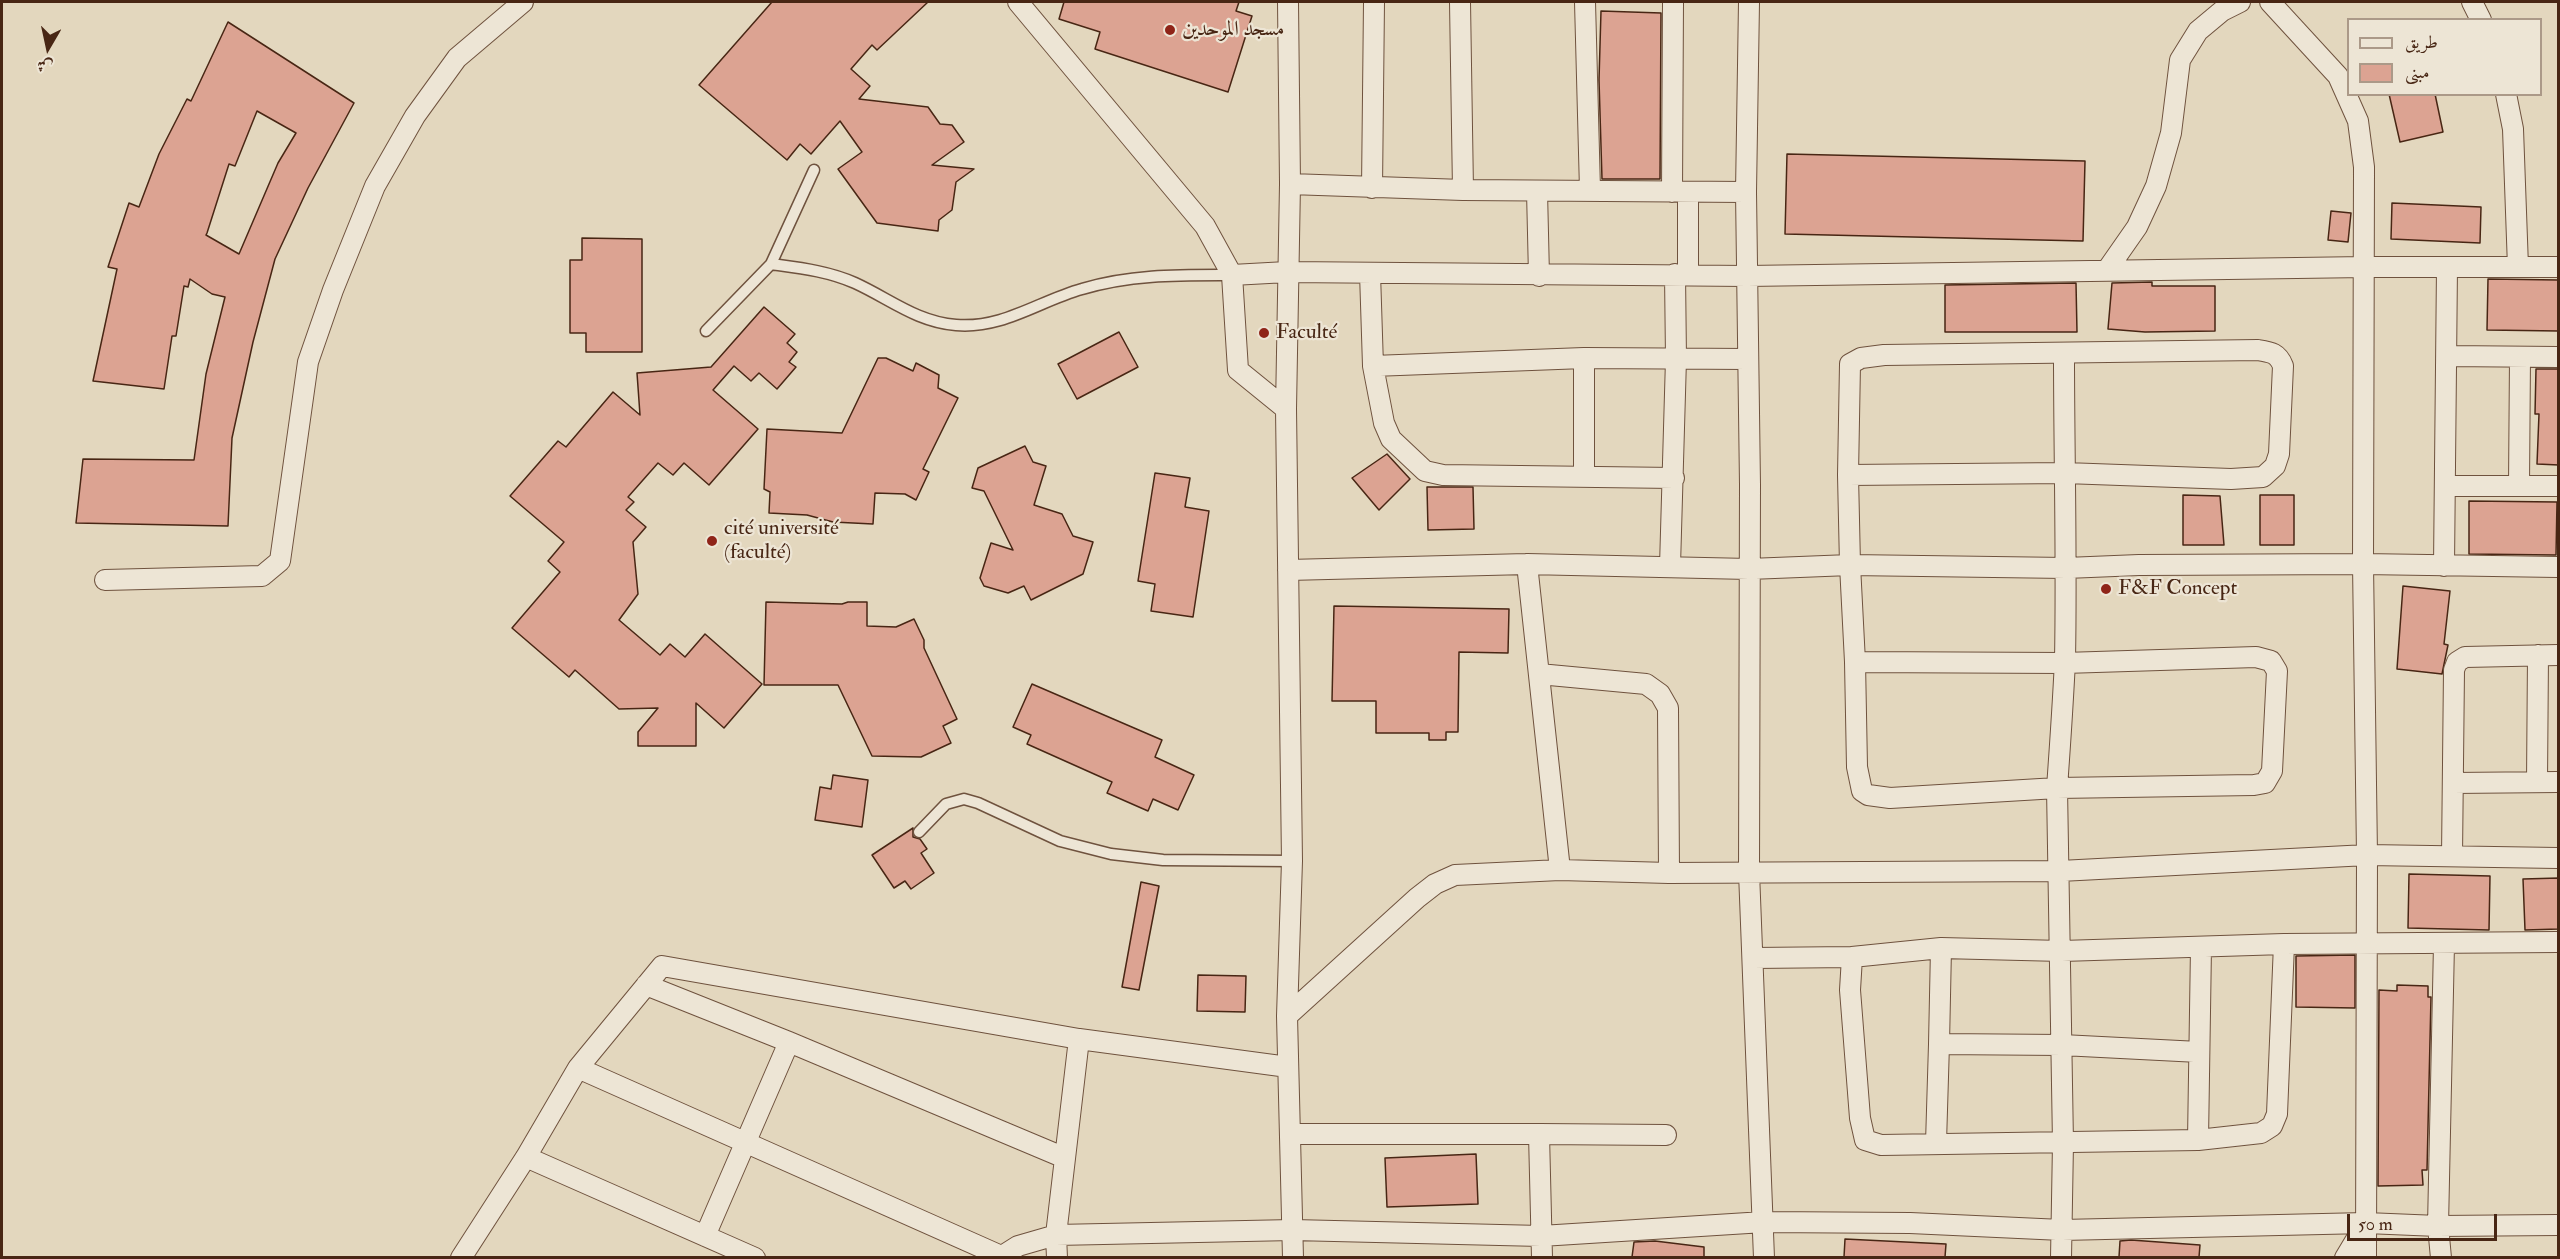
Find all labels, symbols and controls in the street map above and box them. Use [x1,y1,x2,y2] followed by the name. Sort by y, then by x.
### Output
[1182,17,1284,43] place label: مسجد الموحدين
[18,18,78,78] north arrow
[2347,18,2542,96] legend
[1163,23,1177,37] marker: مسجد الموحدين
[2405,31,2438,54] text: طريق
[36,55,55,77] text: ش
[2405,61,2430,84] text: مبنى
[1276,320,1337,346] place label: Faculté
[1257,326,1271,340] marker: Faculté
[724,516,839,566] place label: cité université (faculté)
[705,534,719,548] marker: cité université (faculté)
[2118,576,2237,602] place label: F&F Concept
[2099,582,2113,596] marker: F&F Concept
[2350,1202,2500,1240] scale bar
[2358,1213,2393,1236] text: 50 m

